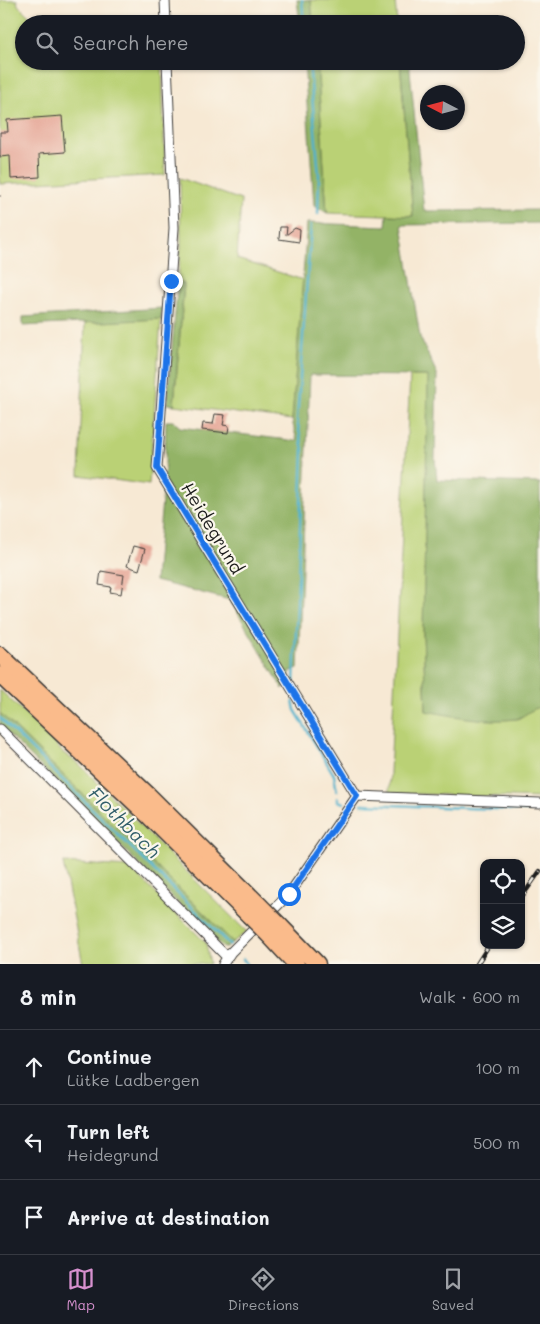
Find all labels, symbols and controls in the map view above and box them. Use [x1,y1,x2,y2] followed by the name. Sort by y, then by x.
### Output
[15,15,525,70] search box
[33,29,61,57] icon: search
[73,30,189,55] text: Search here
[420,85,465,130] north arrow
[160,270,183,293] route end
[176,478,250,578] street label: Heidegrund
[84,781,166,863] water label: Flothbach
[480,859,525,949] map controls
[480,859,525,904] button: locate
[278,883,301,906] route start
[480,904,525,949] button: layers
[20,983,76,1010] text: 8 min
[419,986,520,1007] text: Walk · 600 m
[67,1044,152,1069] text: Continue
[20,1053,48,1081] icon: ahead
[475,1057,520,1078] text: 100 m
[67,1069,199,1090] text: Lütke Ladbergen
[67,1119,150,1144] text: Turn left
[20,1128,48,1156] icon: left
[473,1132,520,1153] text: 500 m
[67,1144,158,1165] text: Heidegrund
[20,1203,48,1231] icon: arrive
[67,1205,270,1230] text: Arrive at destination
[66,1265,95,1314] tab: Map
[228,1265,299,1314] tab: Directions
[432,1265,474,1314] tab: Saved

